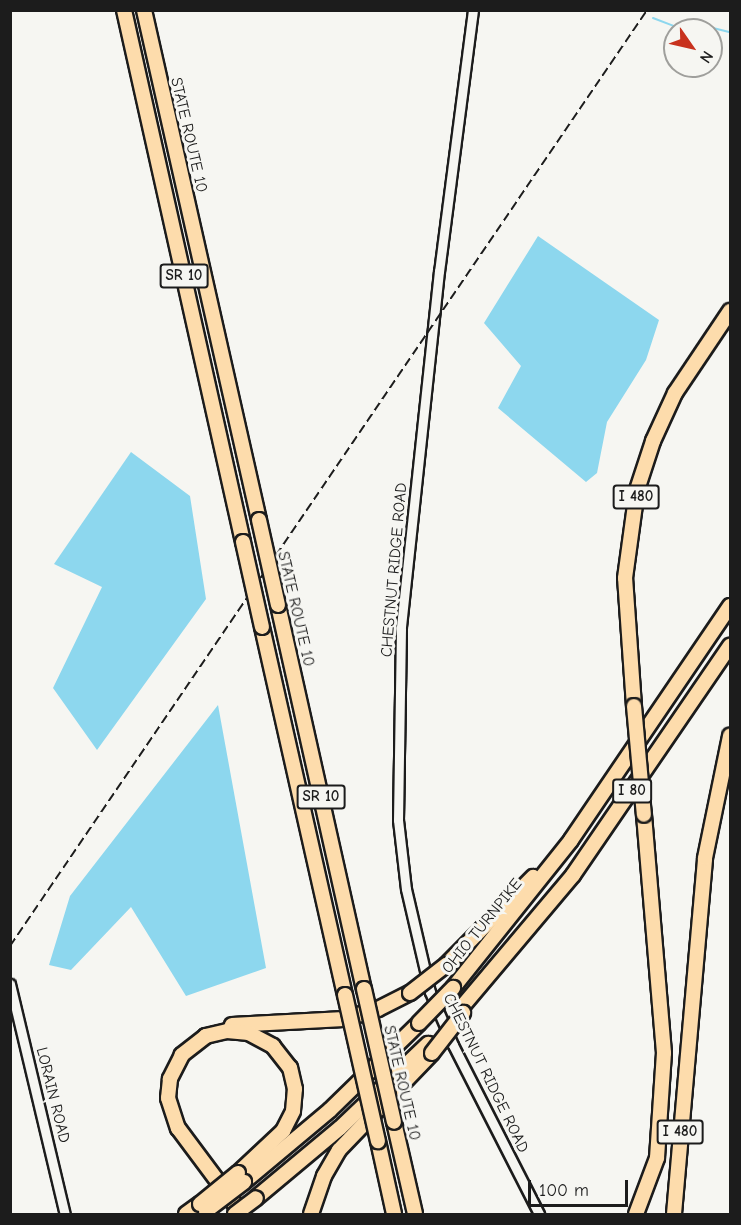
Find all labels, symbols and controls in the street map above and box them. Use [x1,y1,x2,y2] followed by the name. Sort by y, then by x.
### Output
[663,18,723,78] north arrow
[696,48,717,66] text: N
[166,76,212,194] street label: STATE ROUTE 10
[158,264,210,288] road number: SR 10
[377,482,411,658] street label: CHESTNUT RIDGE ROAD
[612,485,660,509] road number: I 480
[273,550,319,668] street label: STATE ROUTE 10
[611,779,653,803] road number: I 80
[296,785,346,809] road number: SR 10
[438,875,526,977] street label: OHIO TURNPIKE
[439,990,533,1156] street label: CHESTNUT RIDGE ROAD
[379,1024,425,1142] street label: STATE ROUTE 10
[32,1045,74,1145] street label: LORAIN ROAD
[656,1120,704,1144] road number: I 480
[531,1168,632,1206] scale bar
[539,1180,589,1201] text: 100 m

